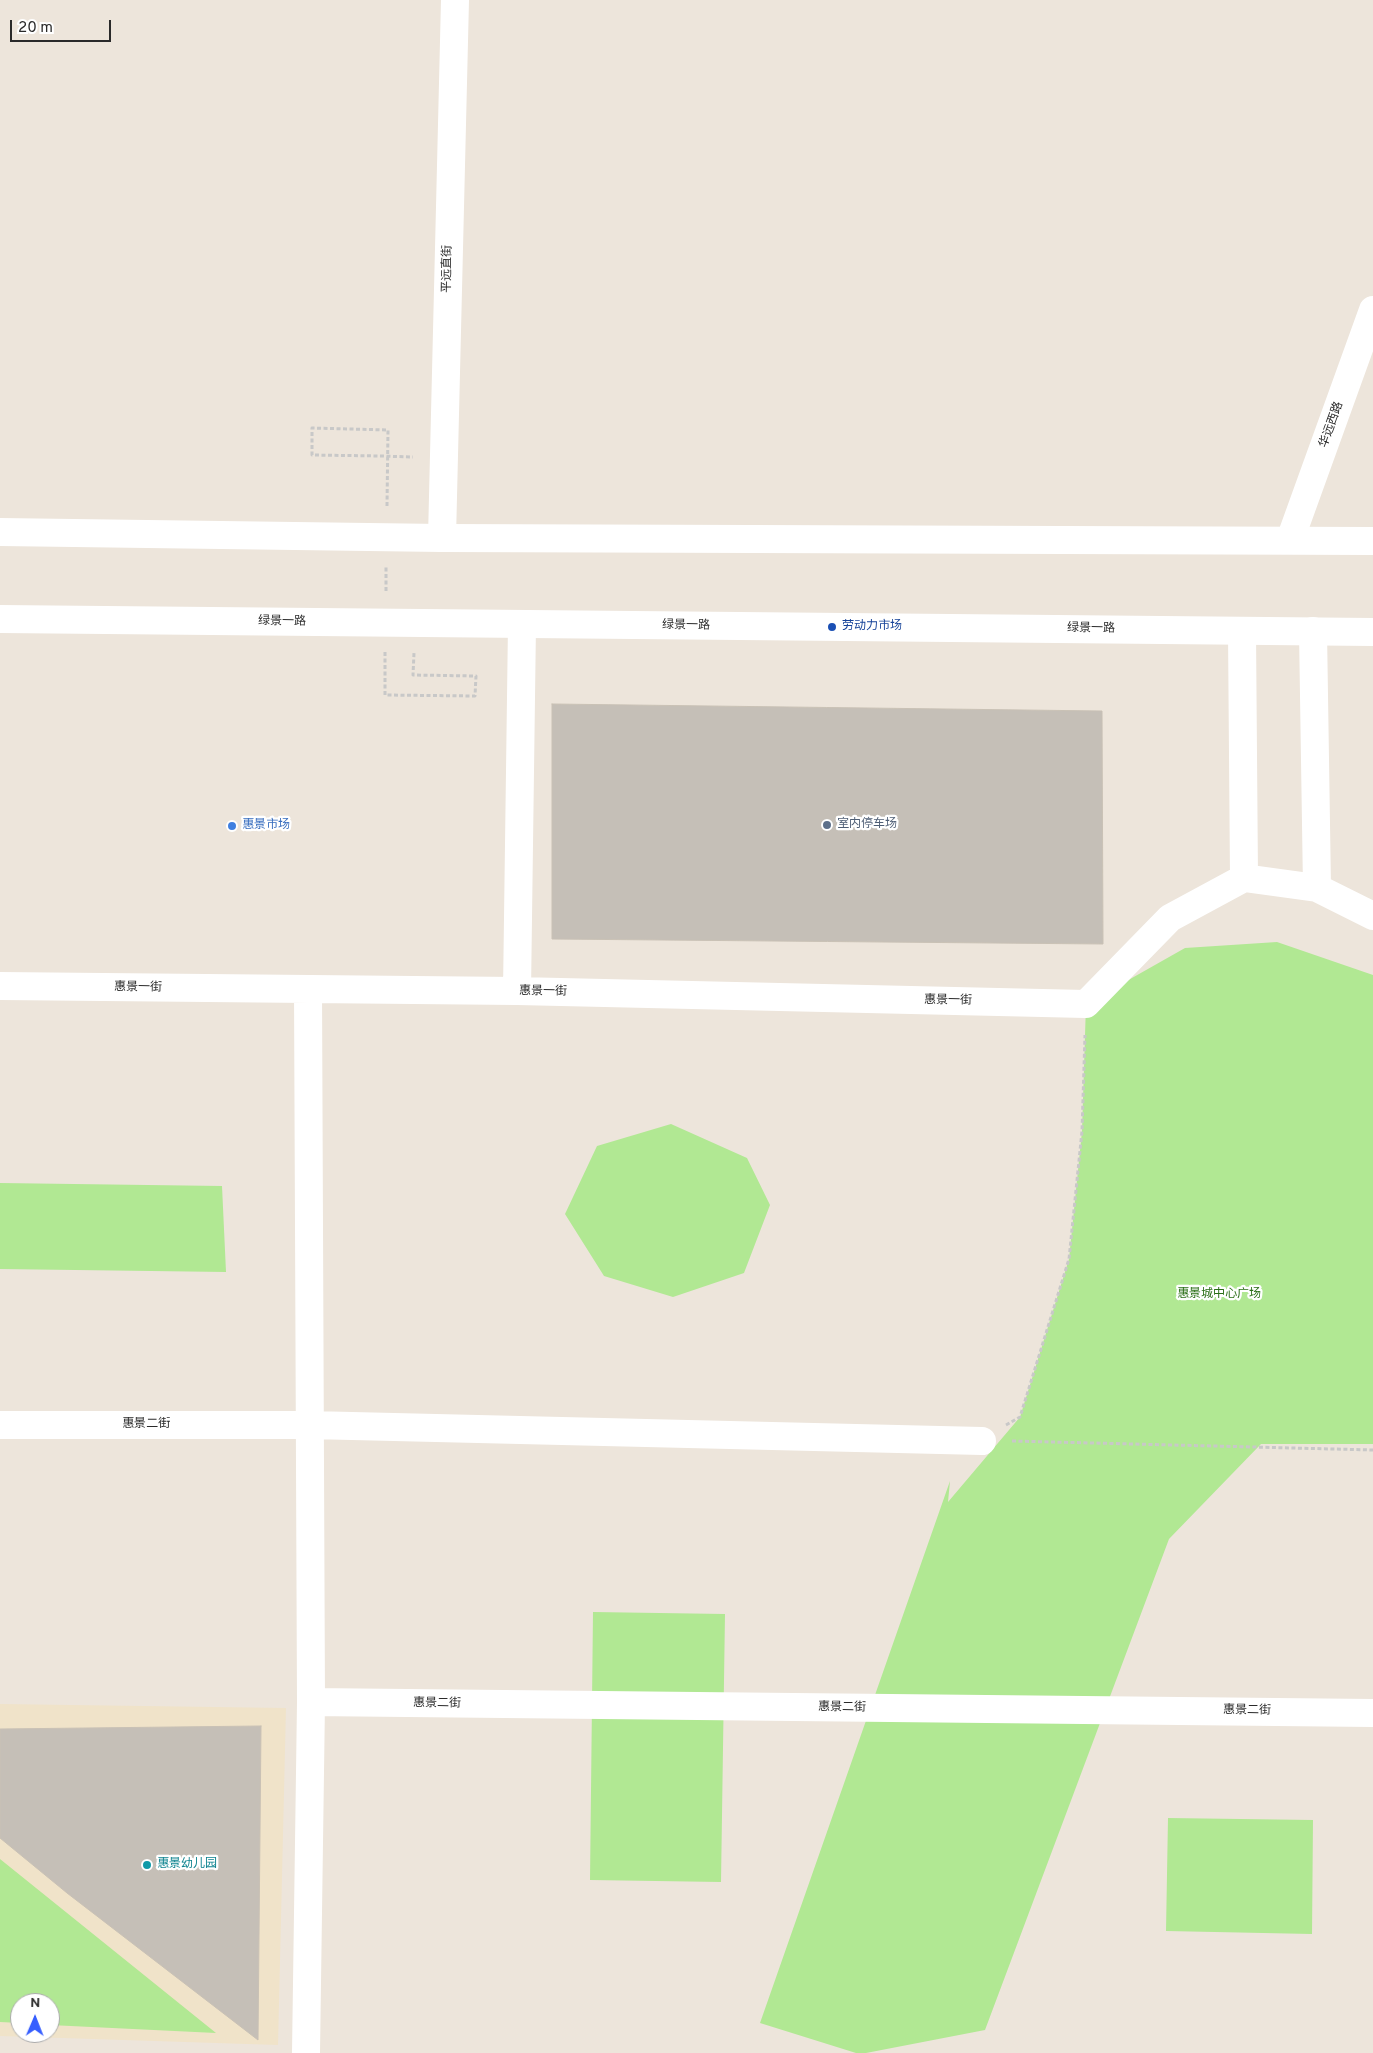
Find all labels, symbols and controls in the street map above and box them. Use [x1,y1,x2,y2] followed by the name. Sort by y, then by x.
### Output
[12,10,114,42] scale bar
[18,19,53,38] text: 20 m
[440,245,456,293] street label: 平远直街
[1317,400,1347,450] street label: 华远西路
[258,614,306,630] street label: 绿景一路
[662,618,710,634] street label: 绿景一路
[842,620,902,634] place label: 劳动力市场
[826,621,838,633] marker: 劳动力市场
[1067,621,1115,637] street label: 绿景一路
[837,818,897,832] place label: 室内停车场
[242,819,290,833] place label: 惠景市场
[821,819,833,831] marker: 室内停车场
[226,820,238,832] marker: 惠景市场
[114,980,162,996] street label: 惠景一街
[519,984,567,1000] street label: 惠景一街
[924,993,972,1009] street label: 惠景一街
[1177,1288,1261,1302] park label: 惠景城中心广场
[122,1418,170,1432] street label: 惠景二街
[413,1696,461,1712] street label: 惠景二街
[818,1700,866,1716] street label: 惠景二街
[1223,1703,1271,1719] street label: 惠景二街
[157,1858,217,1872] place label: 惠景幼儿园
[141,1859,153,1871] marker: 惠景幼儿园
[10,1993,60,2043] north arrow
[30,1995,40,2012] text: N

